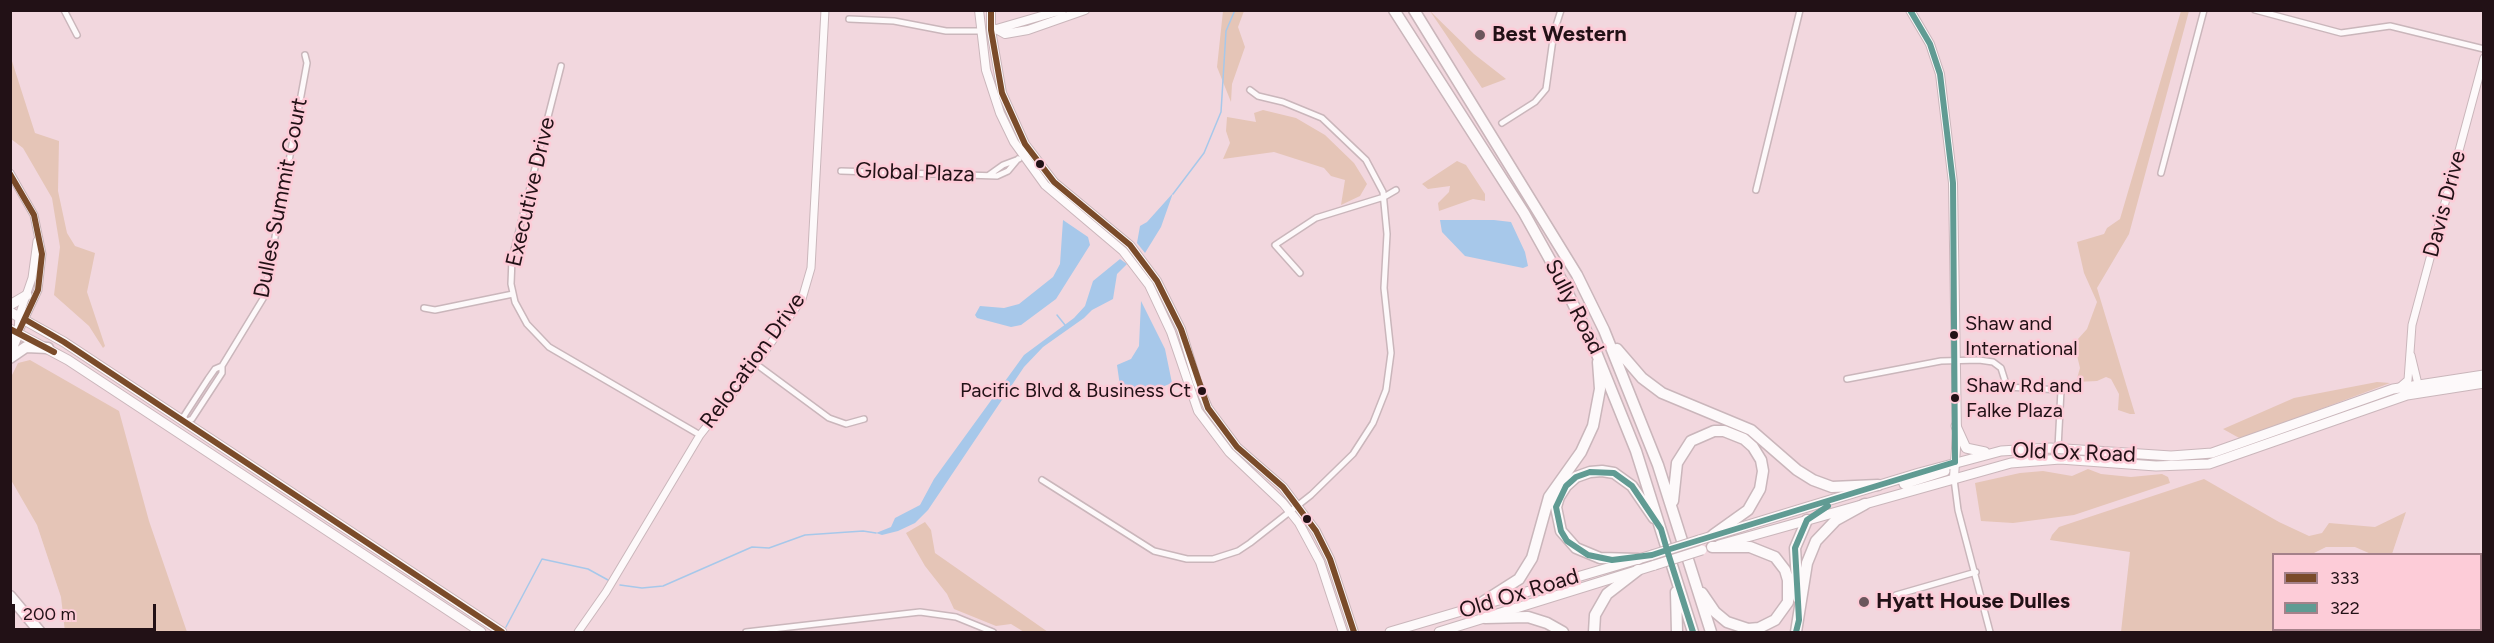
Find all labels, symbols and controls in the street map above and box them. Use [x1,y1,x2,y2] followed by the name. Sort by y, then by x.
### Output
[1492,22,1627,48] place label: Best Western
[1473,28,1487,42] marker: Best Western
[249,96,313,300] street label: Dulles Summit Court
[501,115,561,269] street label: Executive Drive
[2418,148,2472,260] street label: Davis Drive
[855,158,975,188] street label: Global Plaza
[1034,158,1046,170] unlabelled marker
[1539,255,1609,359] street label: Sully Road
[695,288,811,434] street label: Relocation Drive
[1965,312,2078,359] place label: Shaw and International
[1948,329,1960,341] marker: Shaw and International
[1966,374,2082,421] place label: Shaw Rd and Falke Plaza
[960,379,1191,403] place label: Pacific Blvd & Business Ct
[1196,385,1208,397] marker: Pacific Blvd & Business Ct
[1949,392,1961,404] marker: Shaw Rd and Falke Plaza
[2012,438,2136,468] street label: Old Ox Road
[1301,513,1313,525] unlabelled marker
[2272,553,2482,631] legend
[1456,563,1582,625] street label: Old Ox Road
[2330,567,2359,589] text: 333
[1876,589,2070,615] place label: Hyatt House Dulles
[15,592,159,630] scale bar
[1857,595,1871,609] marker: Hyatt House Dulles
[2330,597,2360,619] text: 322
[23,603,76,625] text: 200 m

